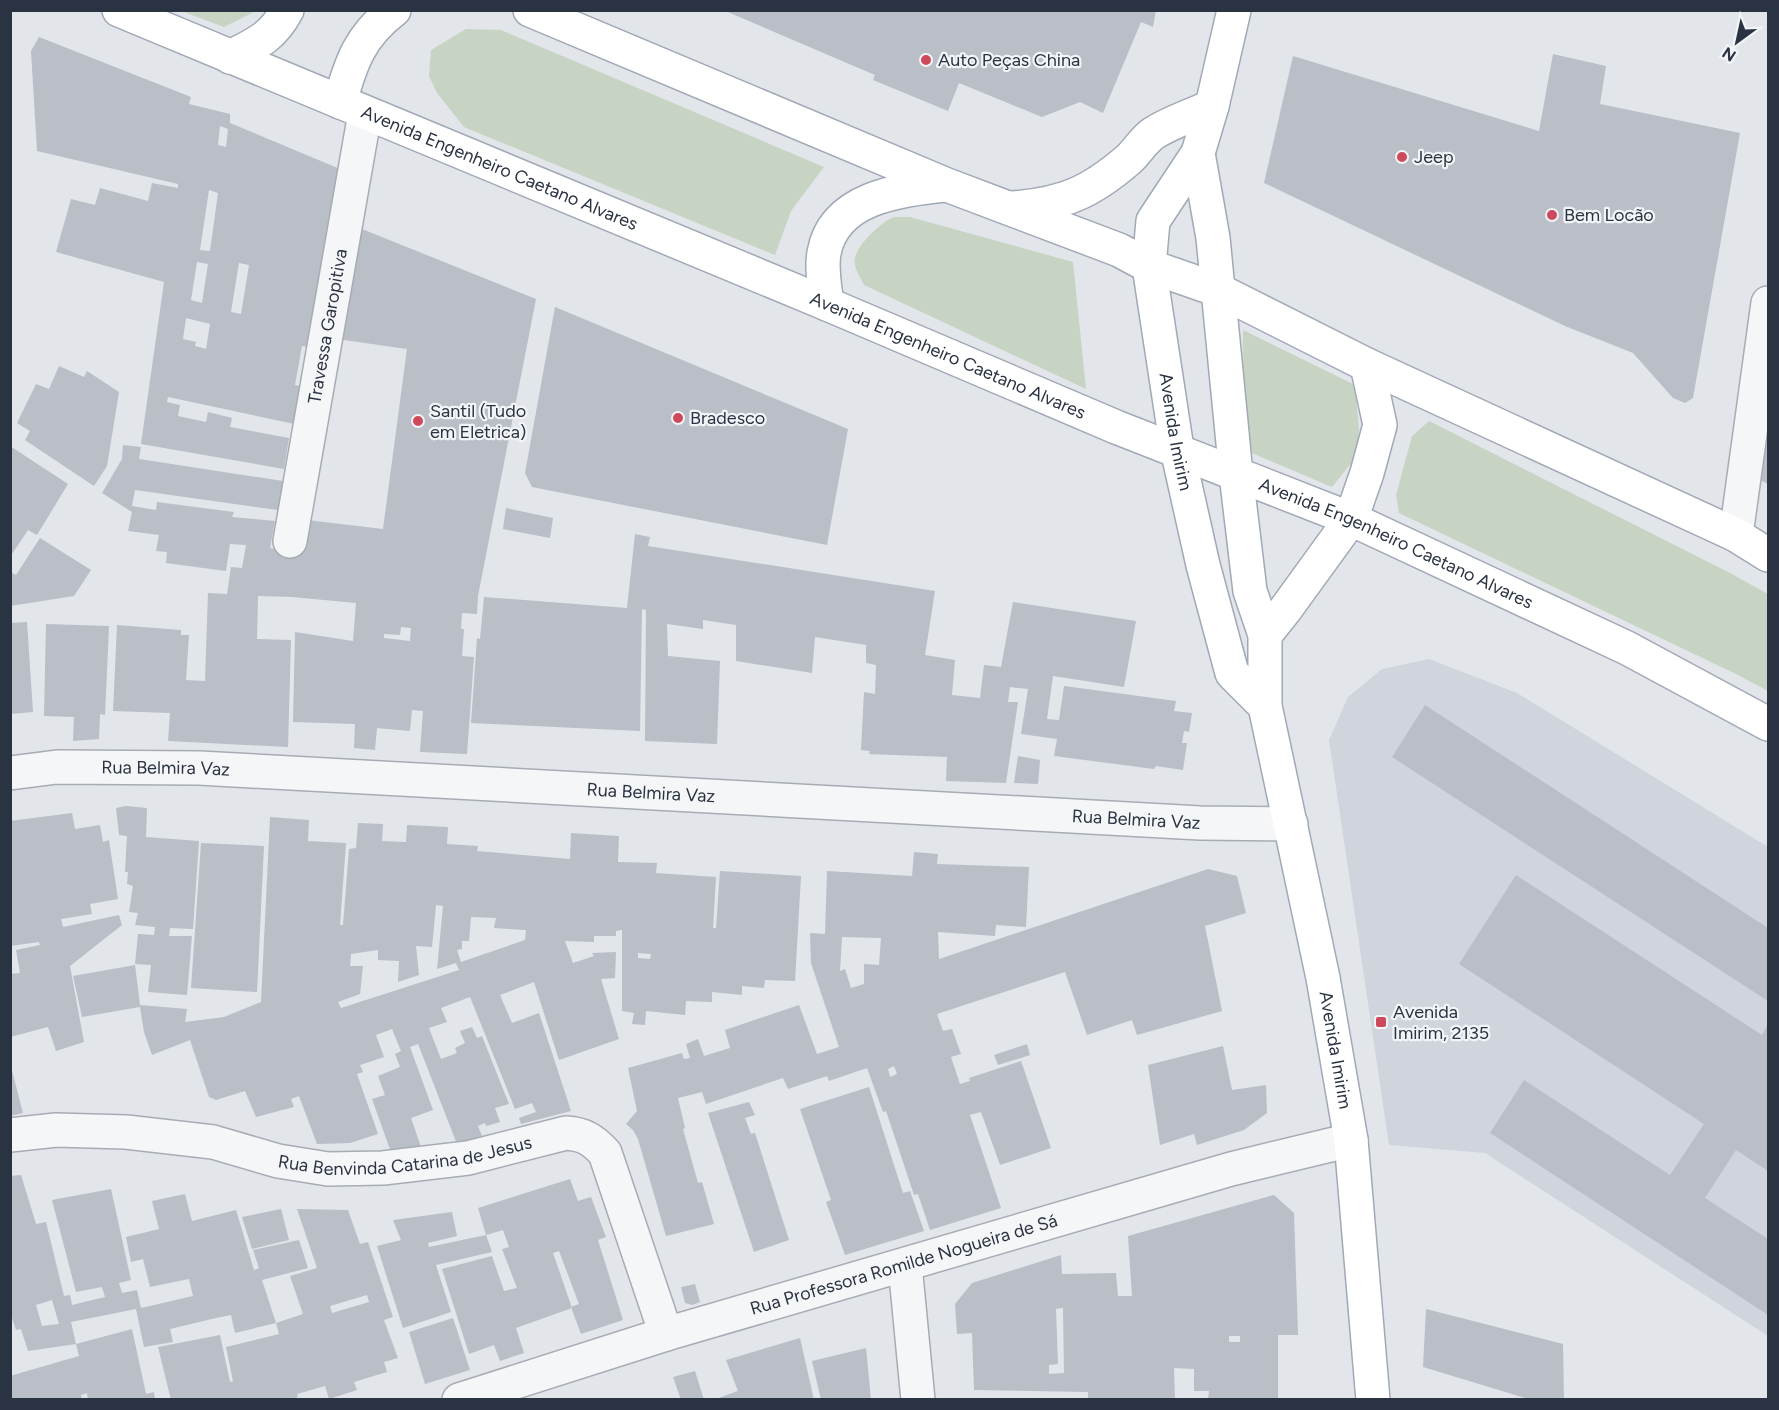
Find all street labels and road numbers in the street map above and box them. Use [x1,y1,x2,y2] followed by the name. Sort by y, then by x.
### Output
[358,101,641,235] street label: Avenida Engenheiro Caetano Alvares
[303,247,352,406] street label: Travessa Garopitiva
[807,287,1089,424] street label: Avenida Engenheiro Caetano Alvares
[1154,371,1197,493] street label: Avenida Imirim
[1256,473,1536,613] street label: Avenida Engenheiro Caetano Alvares
[101,756,231,781] street label: Rua Belmira Vaz
[586,778,716,807] street label: Rua Belmira Vaz
[1071,805,1201,834] street label: Rua Belmira Vaz
[1314,989,1356,1111] street label: Avenida Imirim
[276,1131,534,1180] street label: Rua Benvinda Catarina de Jesus
[748,1209,1060,1320] street label: Rua Professora Romilde Nogueira de Sá

